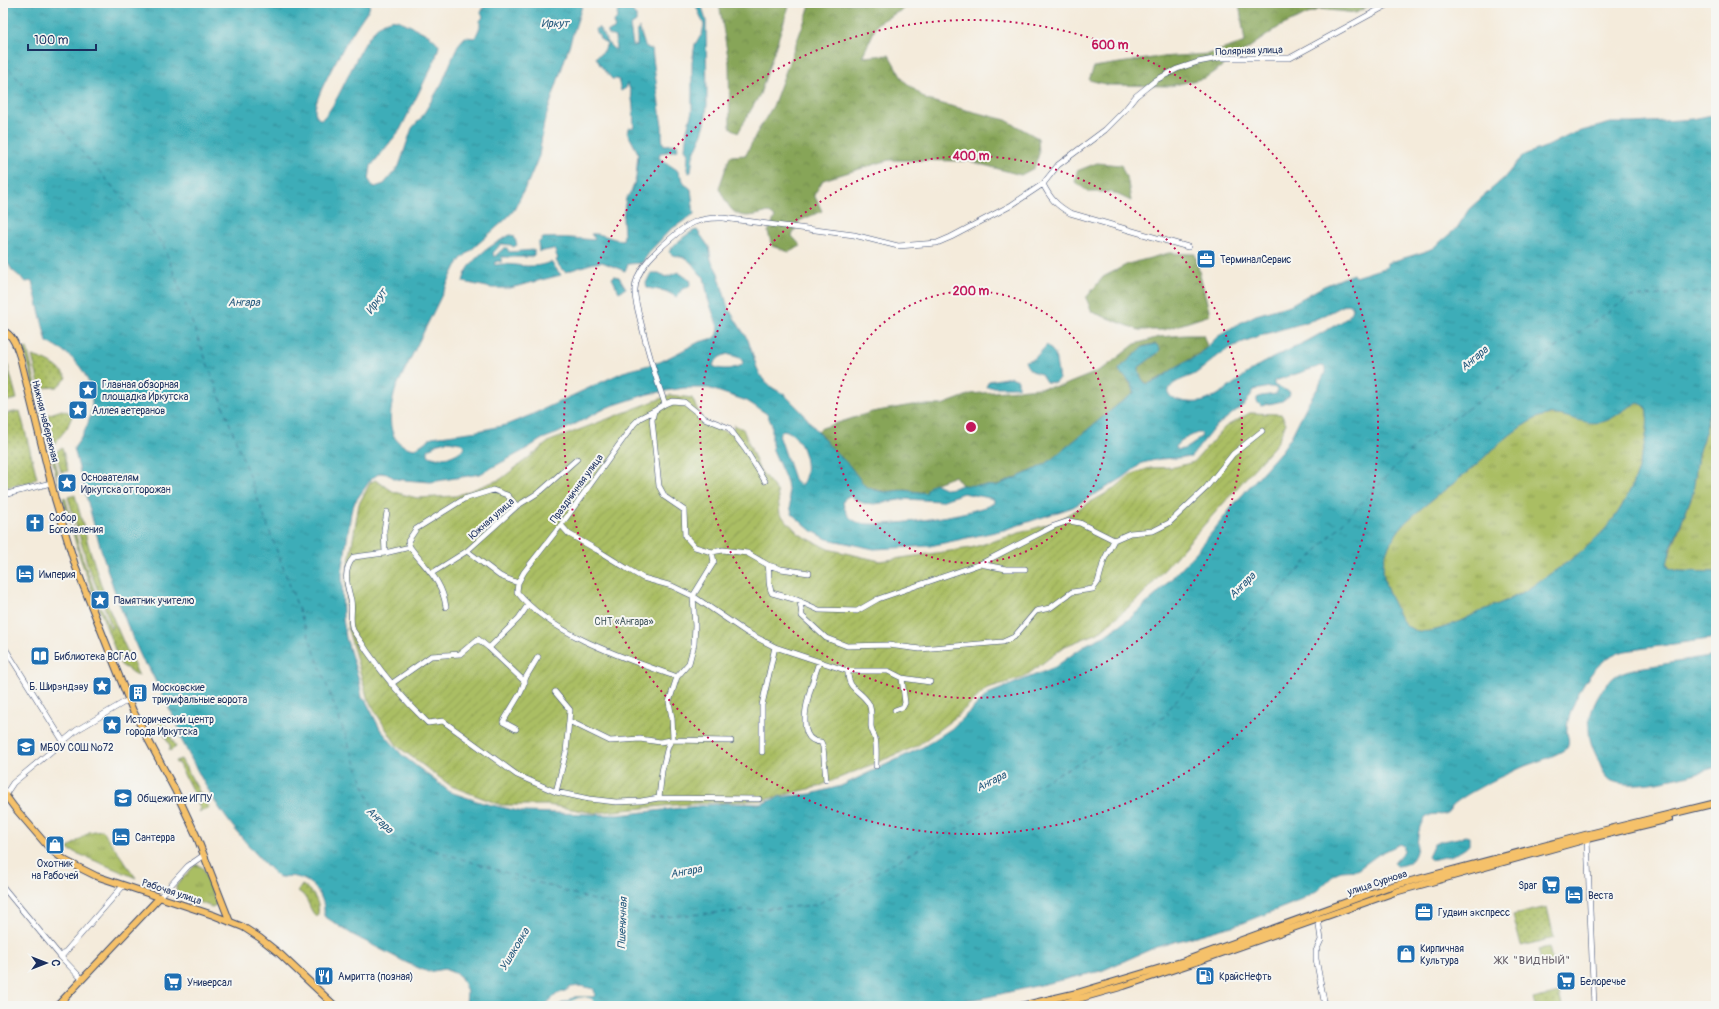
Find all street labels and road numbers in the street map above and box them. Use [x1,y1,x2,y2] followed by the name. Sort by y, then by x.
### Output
[1215,44,1283,58] street label: Полярная улица
[29,379,61,464] street label: Нижняя набережная
[548,452,606,525] street label: Праздничная улица
[467,495,517,542] street label: Южная улица
[1345,868,1409,899] street label: улица Сурнова
[140,877,203,907] street label: Рабочая улица

